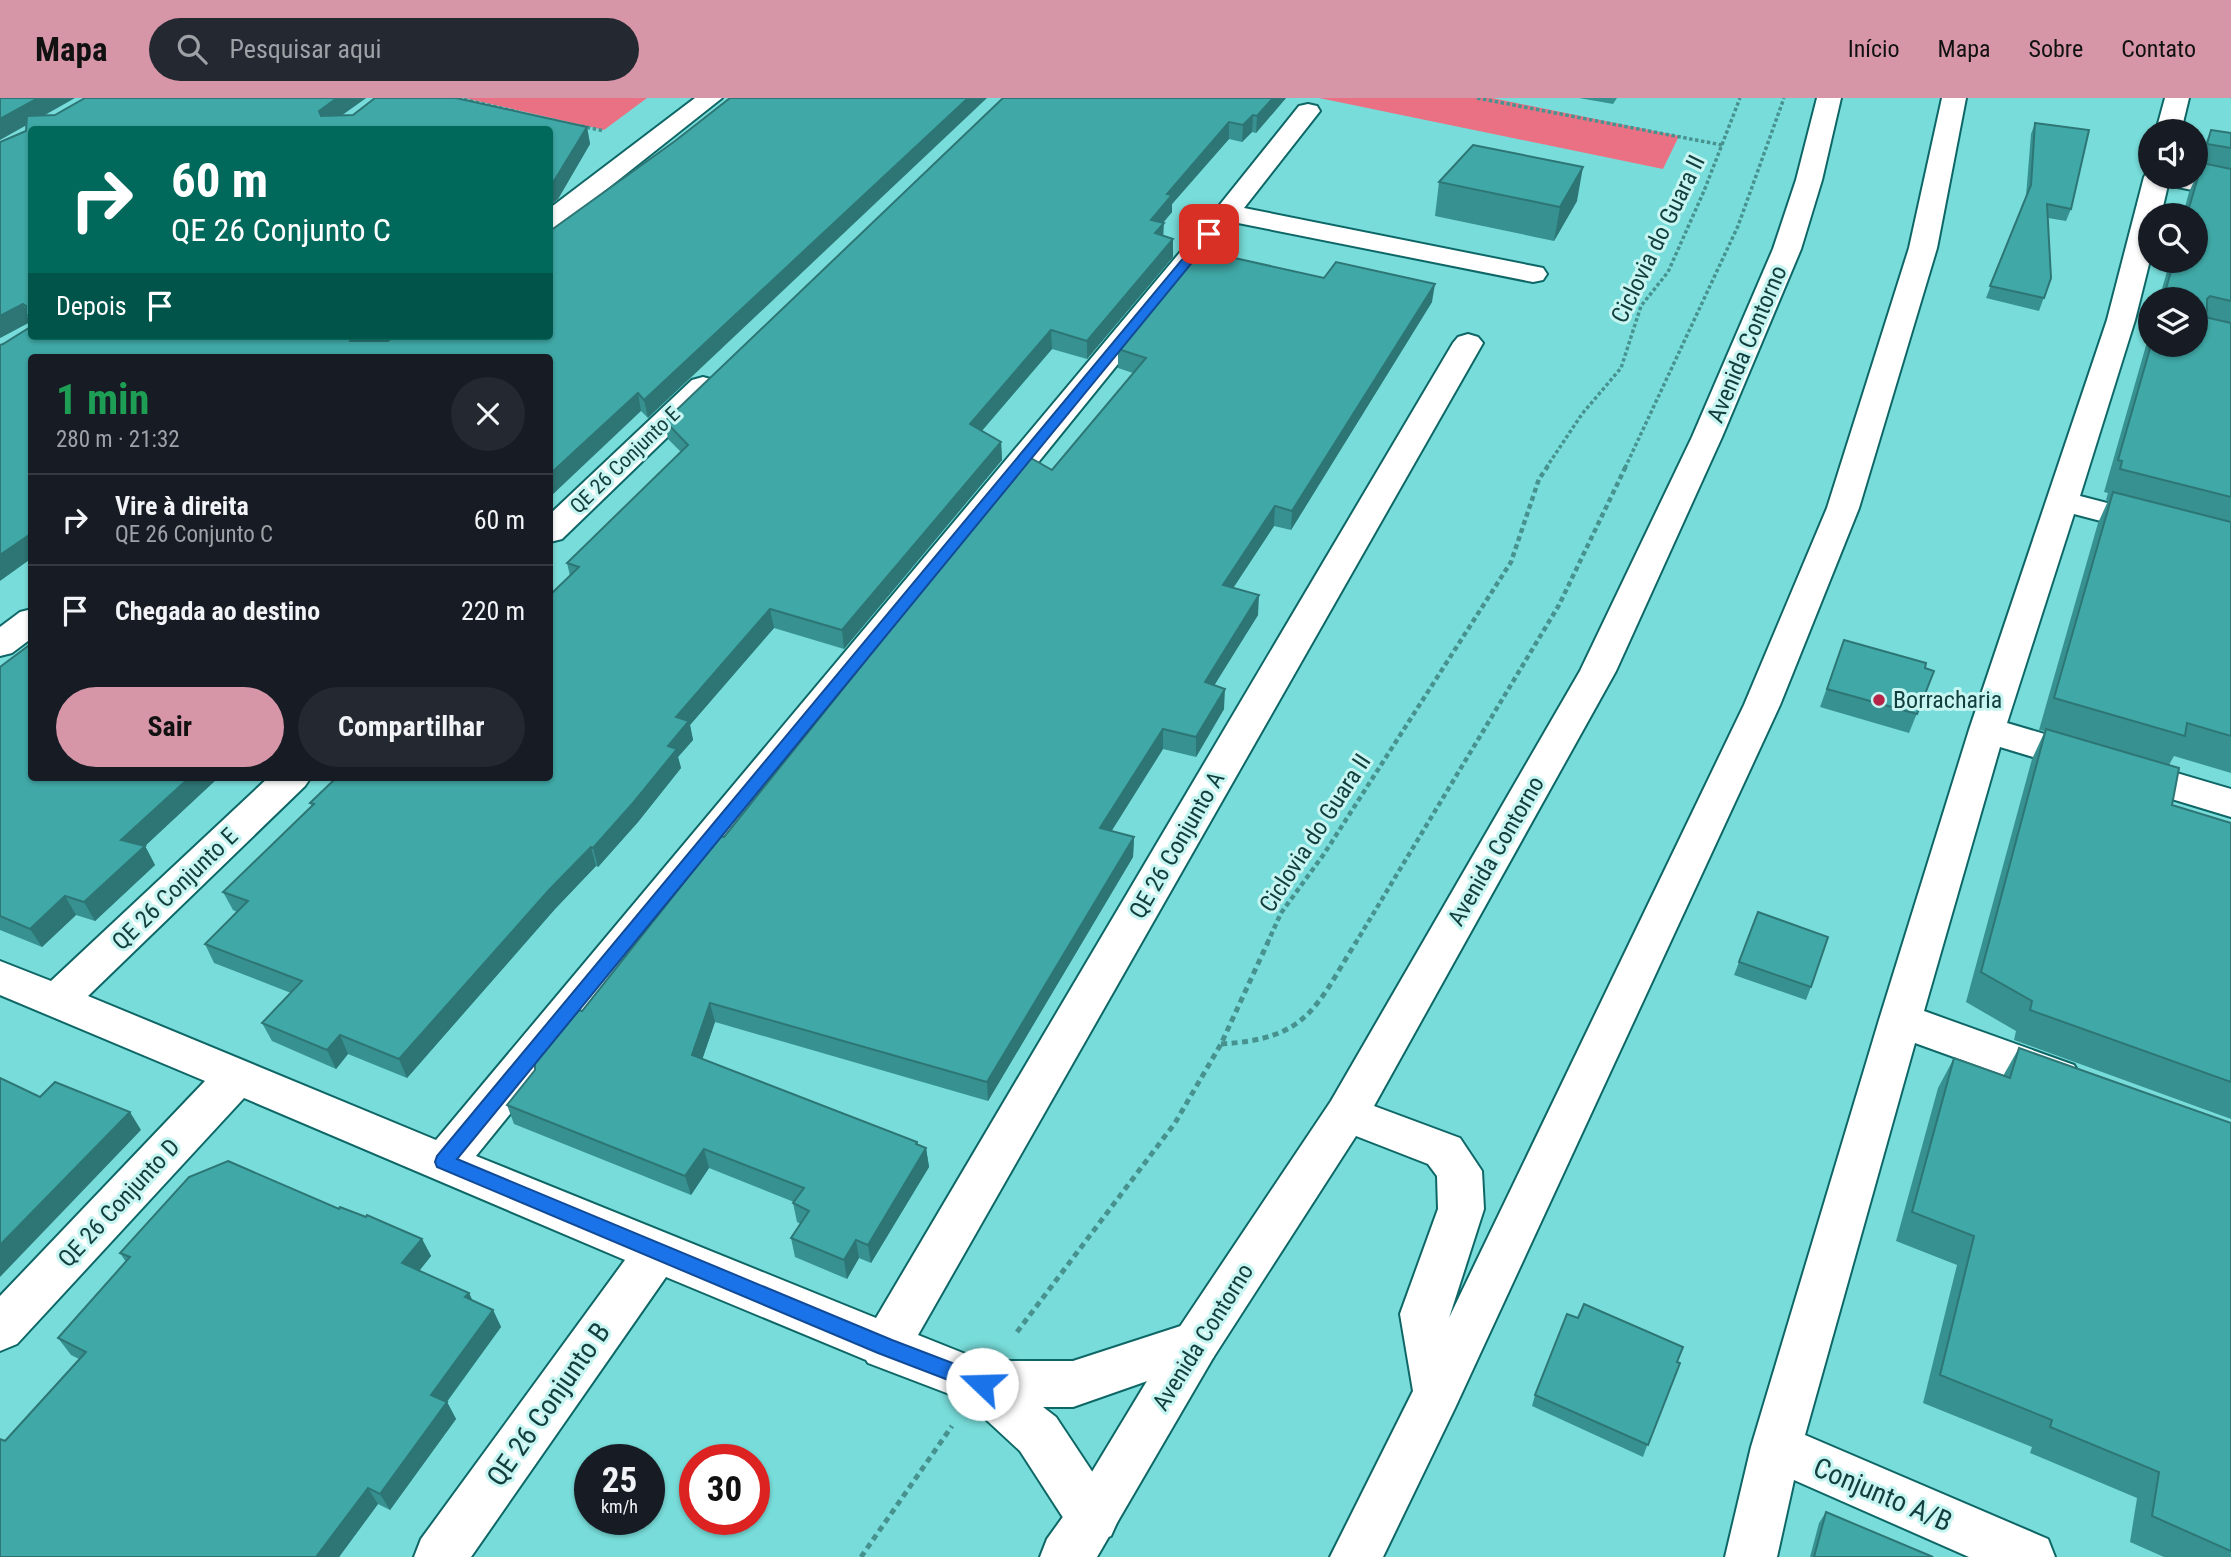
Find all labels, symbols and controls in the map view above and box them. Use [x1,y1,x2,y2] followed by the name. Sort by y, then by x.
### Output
[149,18,639,81] search box
[35,30,107,69] text: Mapa
[173,30,211,68] icon: search
[229,34,382,64] text: Pesquisar aqui
[1848,35,1900,63] text: Início
[1938,35,1991,63] text: Mapa
[2029,35,2083,63] text: Sobre
[2121,35,2196,63] text: Contato
[2138,119,2208,357] map controls
[2138,119,2208,189] button: sound
[1605,151,1711,327] street label: Ciclovia do Guara II
[171,152,268,209] text: 60 m
[56,154,147,245] icon: right
[2138,203,2208,273] button: search
[1179,204,1239,264] pin
[171,211,391,249] text: QE 26 Conjunto C
[1190,215,1228,253] icon: arrive
[1701,261,1793,427] street label: Avenida Contorno
[141,287,179,325] icon: arrive
[2138,287,2208,357] button: layers
[56,291,127,321] text: Depois
[56,375,149,424] text: 1 min
[451,377,525,451] button: close
[565,402,685,518] street label: QE 26 Conjunto E
[56,426,180,453] text: 280 m · 21:32
[115,491,249,521] text: Vire à direita
[56,501,94,539] icon: right
[474,505,525,535] text: 60 m
[115,521,273,548] text: QE 26 Conjunto C
[56,592,94,630] icon: arrive
[115,596,320,626] text: Chegada ao destino
[461,596,525,626] text: 220 m
[1893,686,2002,714] place label: Borracharia
[56,687,284,767] button: Sair
[298,687,525,767] button: Compartilhar
[1871,692,1887,708] marker: Borracharia
[1253,749,1377,917] street label: Ciclovia do Guara II
[1124,766,1231,924] street label: QE 26 Conjunto A
[1442,771,1550,931] street label: Avenida Contorno
[107,822,244,956] street label: QE 26 Conjunto E
[52,1133,186,1273] street label: QE 26 Conjunto D
[1147,1258,1259,1416] street label: Avenida Contorno
[480,1316,617,1492] street label: QE 26 Conjunto B
[945,1347,1019,1421] position arrow
[679,1444,770,1535] speed limit sign: 30
[1809,1451,1957,1538] street label: Conjunto A/B
[602,1460,637,1501] text: 25
[601,1496,638,1517] text: km/h

